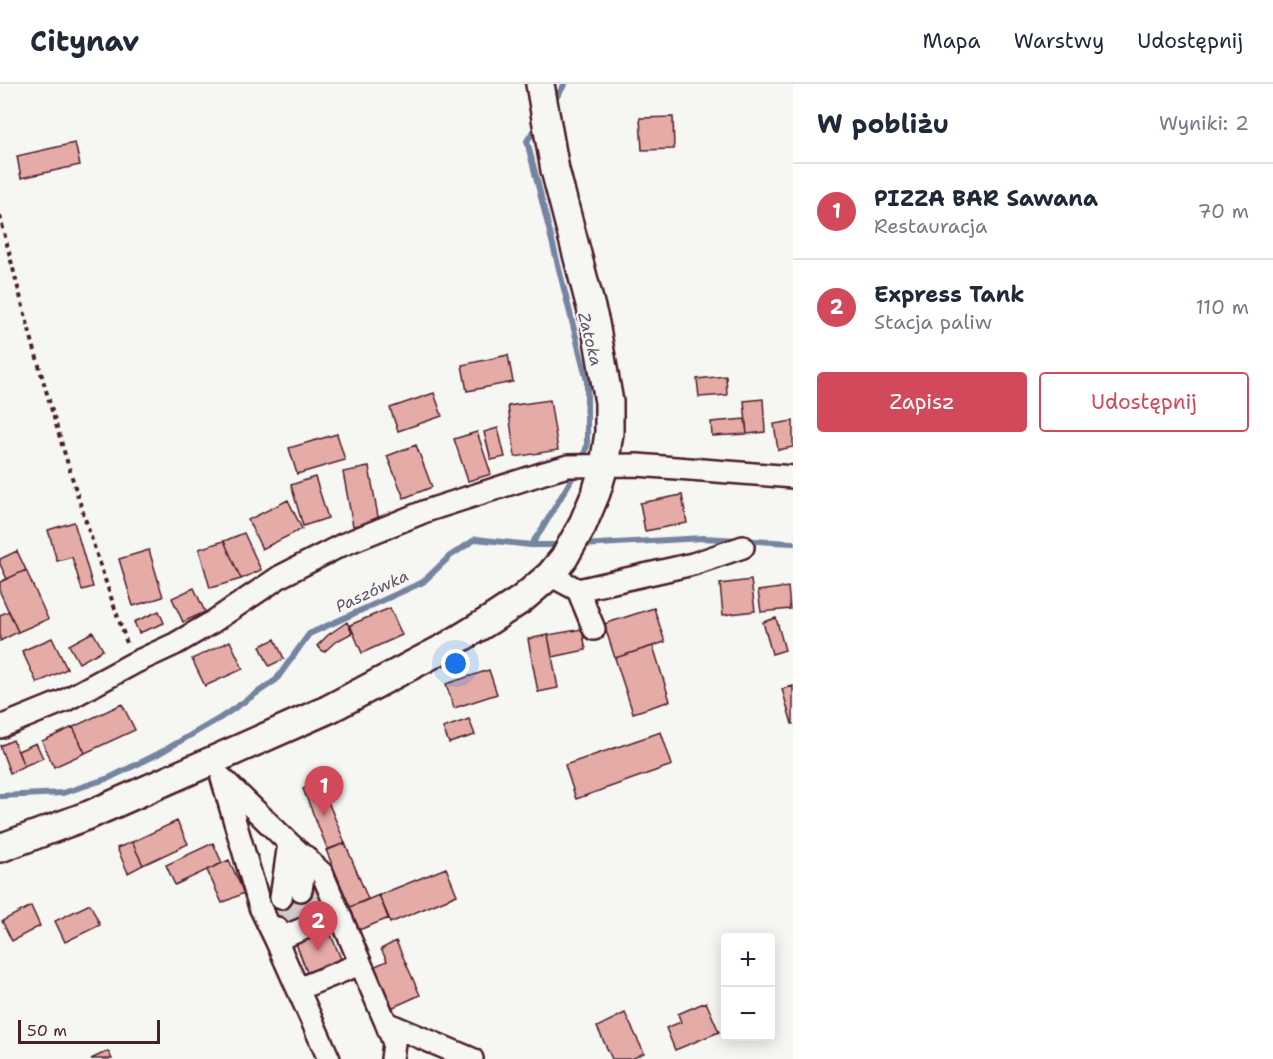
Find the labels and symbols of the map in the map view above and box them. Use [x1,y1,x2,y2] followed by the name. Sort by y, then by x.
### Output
[573,310,607,368] water label: Zatoka
[332,565,412,617] water label: Paszówka
[441,649,470,678] your location
[304,766,344,816] pin: 1
[298,902,338,951] pin: 2
[18,1017,160,1044] scale bar

